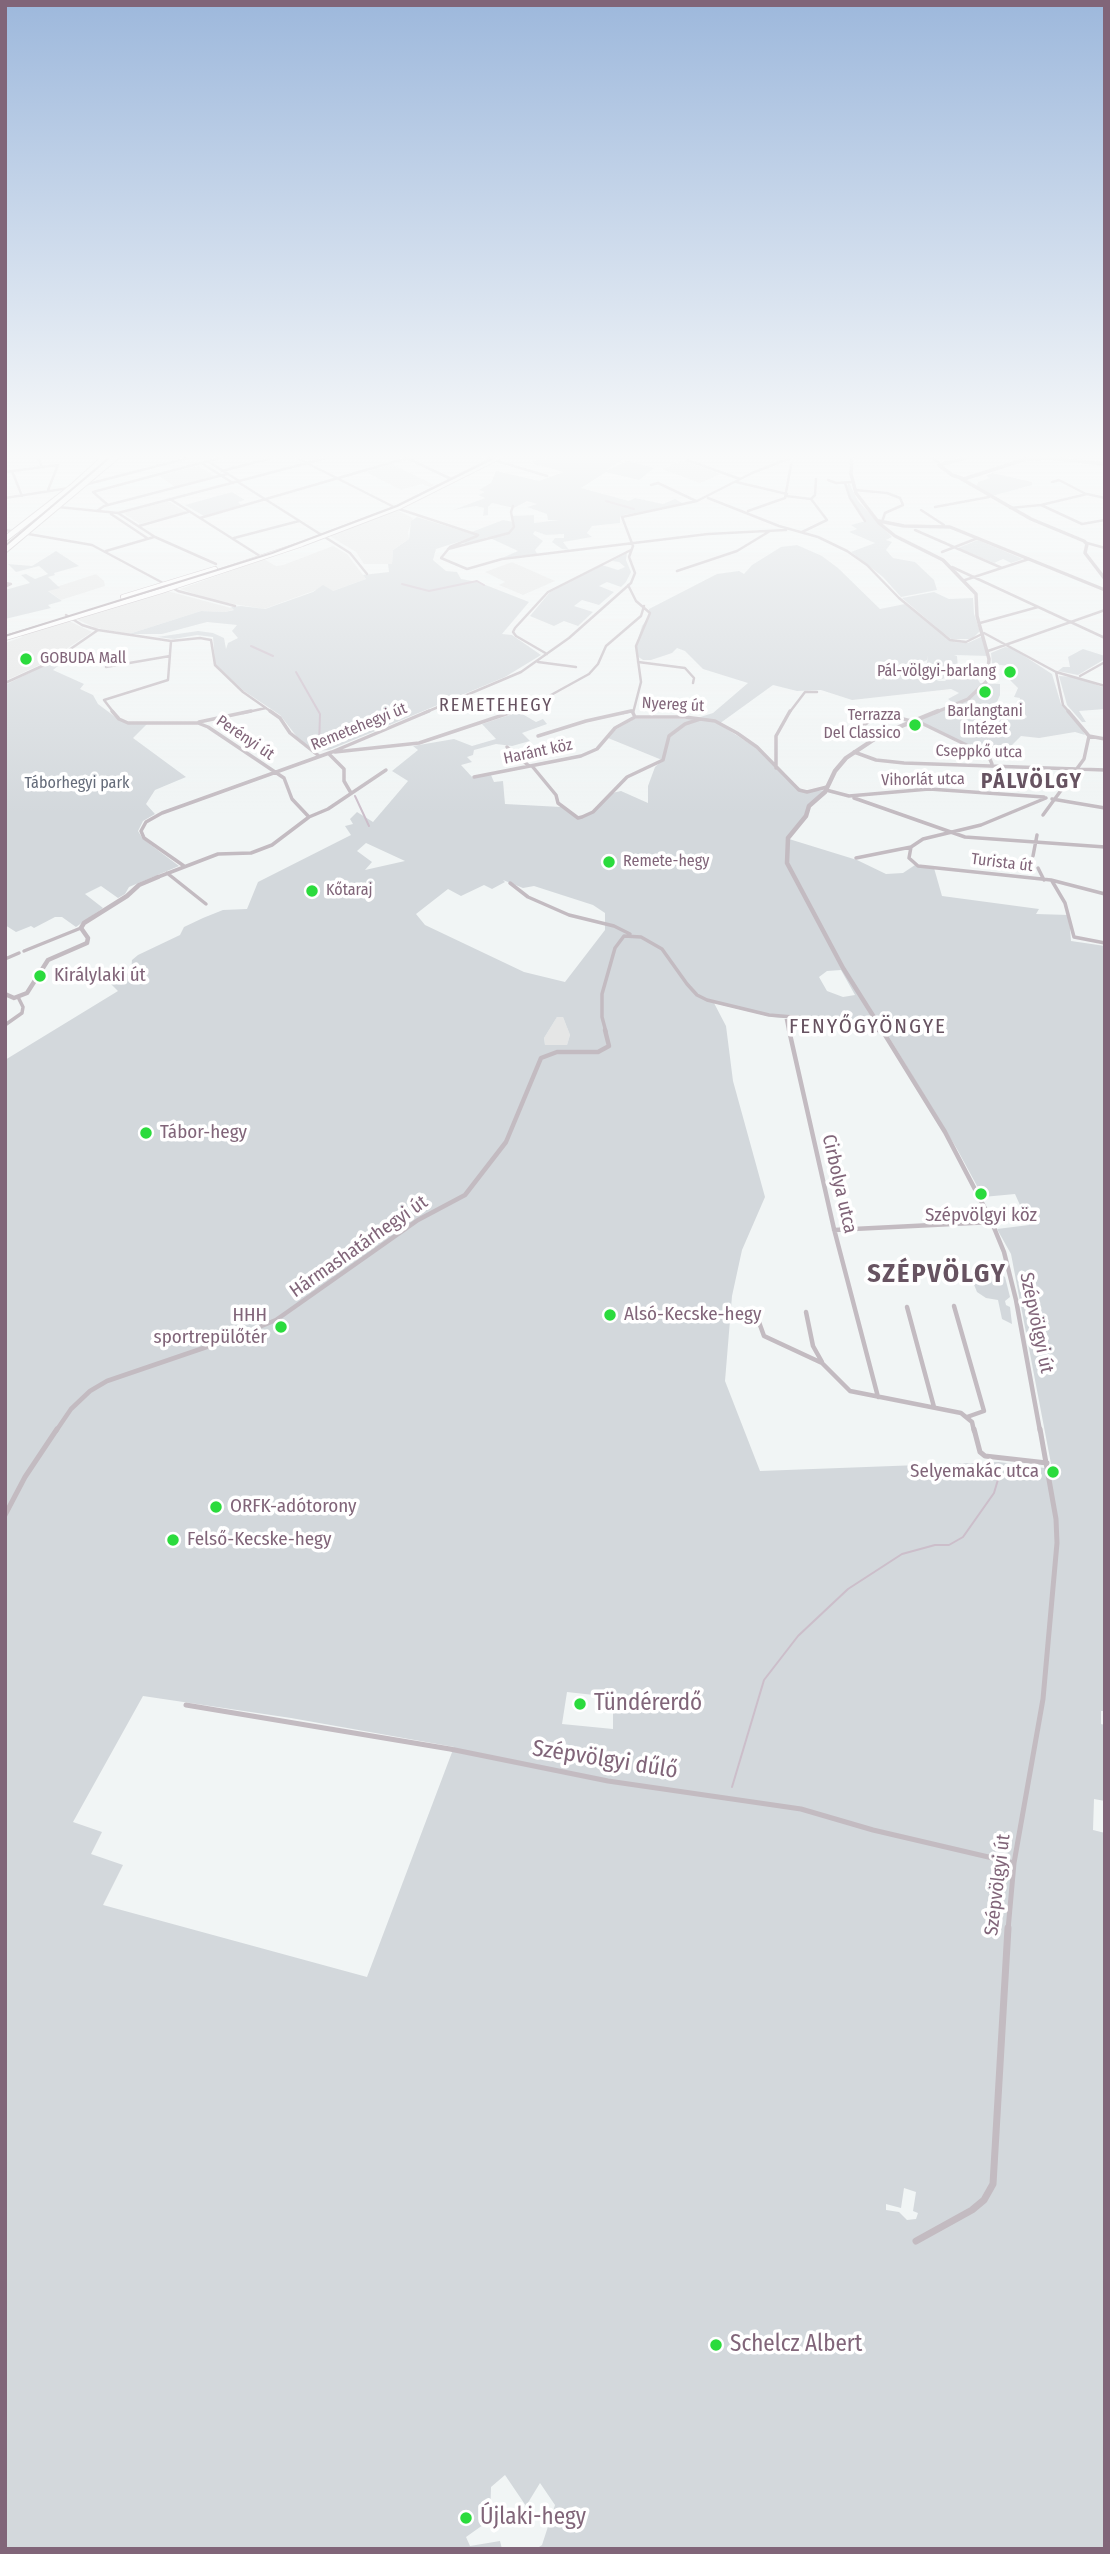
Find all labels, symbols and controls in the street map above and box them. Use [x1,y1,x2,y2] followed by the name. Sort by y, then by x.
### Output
[40,649,126,669] place label: GOBUDA Mall
[18,651,34,667] marker: GOBUDA Mall
[877,662,996,682] place label: Pál-völgyi-barlang
[1002,664,1018,680] marker: Pál-völgyi-barlang
[977,684,993,700] marker: Barlangtani Intézet
[641,694,705,716] street label: Nyereg út
[440,695,552,717] district label: REMETEHEGY
[308,699,410,755] street label: Remetehegyi út
[947,702,1023,740] place label: Barlangtani Intézet
[823,706,901,744] place label: Terrazza Del Classico
[212,712,278,764] street label: Perényi út
[907,717,923,733] marker: Terrazza Del Classico
[502,735,574,769] street label: Haránt köz
[935,742,1023,762] street label: Cseppkő utca
[982,769,1082,795] district label: PÁLVÖLGY
[881,770,965,790] street label: Vihorlát utca
[25,774,129,794] park label: Táborhegyi park
[970,850,1034,876] street label: Turista út
[623,852,709,872] place label: Remete-hegy
[601,854,617,870] marker: Remete-hegy
[326,881,372,901] place label: Kőtaraj
[304,883,320,899] marker: Kőtaraj
[54,965,146,987] place label: Királylaki út
[32,968,48,984] marker: Királylaki út
[791,1014,945,1040] district label: FENYŐGYÖNGYE
[160,1122,247,1144] place label: Tábor-hegy
[138,1125,154,1141] marker: Tábor-hegy
[817,1132,861,1236] street label: Cirbolya utca
[973,1186,989,1202] marker: Szépvölgyi köz
[286,1191,432,1303] street label: Hármashatárhegyi út
[925,1205,1037,1227] place label: Szépvölgyi köz
[868,1259,1006,1291] district label: SZÉPVÖLGY
[1014,1271,1058,1375] street label: Szépvölgyi út
[624,1304,761,1326] place label: Alsó-Kecske-hegy
[154,1305,267,1349] place label: HHH sportrepülőtér
[602,1307,618,1323] marker: Alsó-Kecske-hegy
[273,1319,289,1335] marker: HHH sportrepülőtér
[910,1461,1039,1483] place label: Selyemakác utca
[1045,1464,1061,1480] marker: Selyemakác utca
[230,1496,357,1518] place label: ORFK-adótorony
[208,1499,224,1515] marker: ORFK-adótorony
[187,1529,331,1551] place label: Felső-Kecske-hegy
[165,1532,181,1548] marker: Felső-Kecske-hegy
[594,1690,702,1718] place label: Tündérerdő
[572,1696,588,1712] marker: Tündérerdő
[530,1735,680,1785] street label: Szépvölgyi dűlő
[980,1833,1016,1937] street label: Szépvölgyi út
[730,2331,862,2359] place label: Schelcz Albert
[708,2337,724,2353] marker: Schelcz Albert
[480,2504,586,2532] place label: Újlaki-hegy
[458,2510,474,2526] marker: Újlaki-hegy

